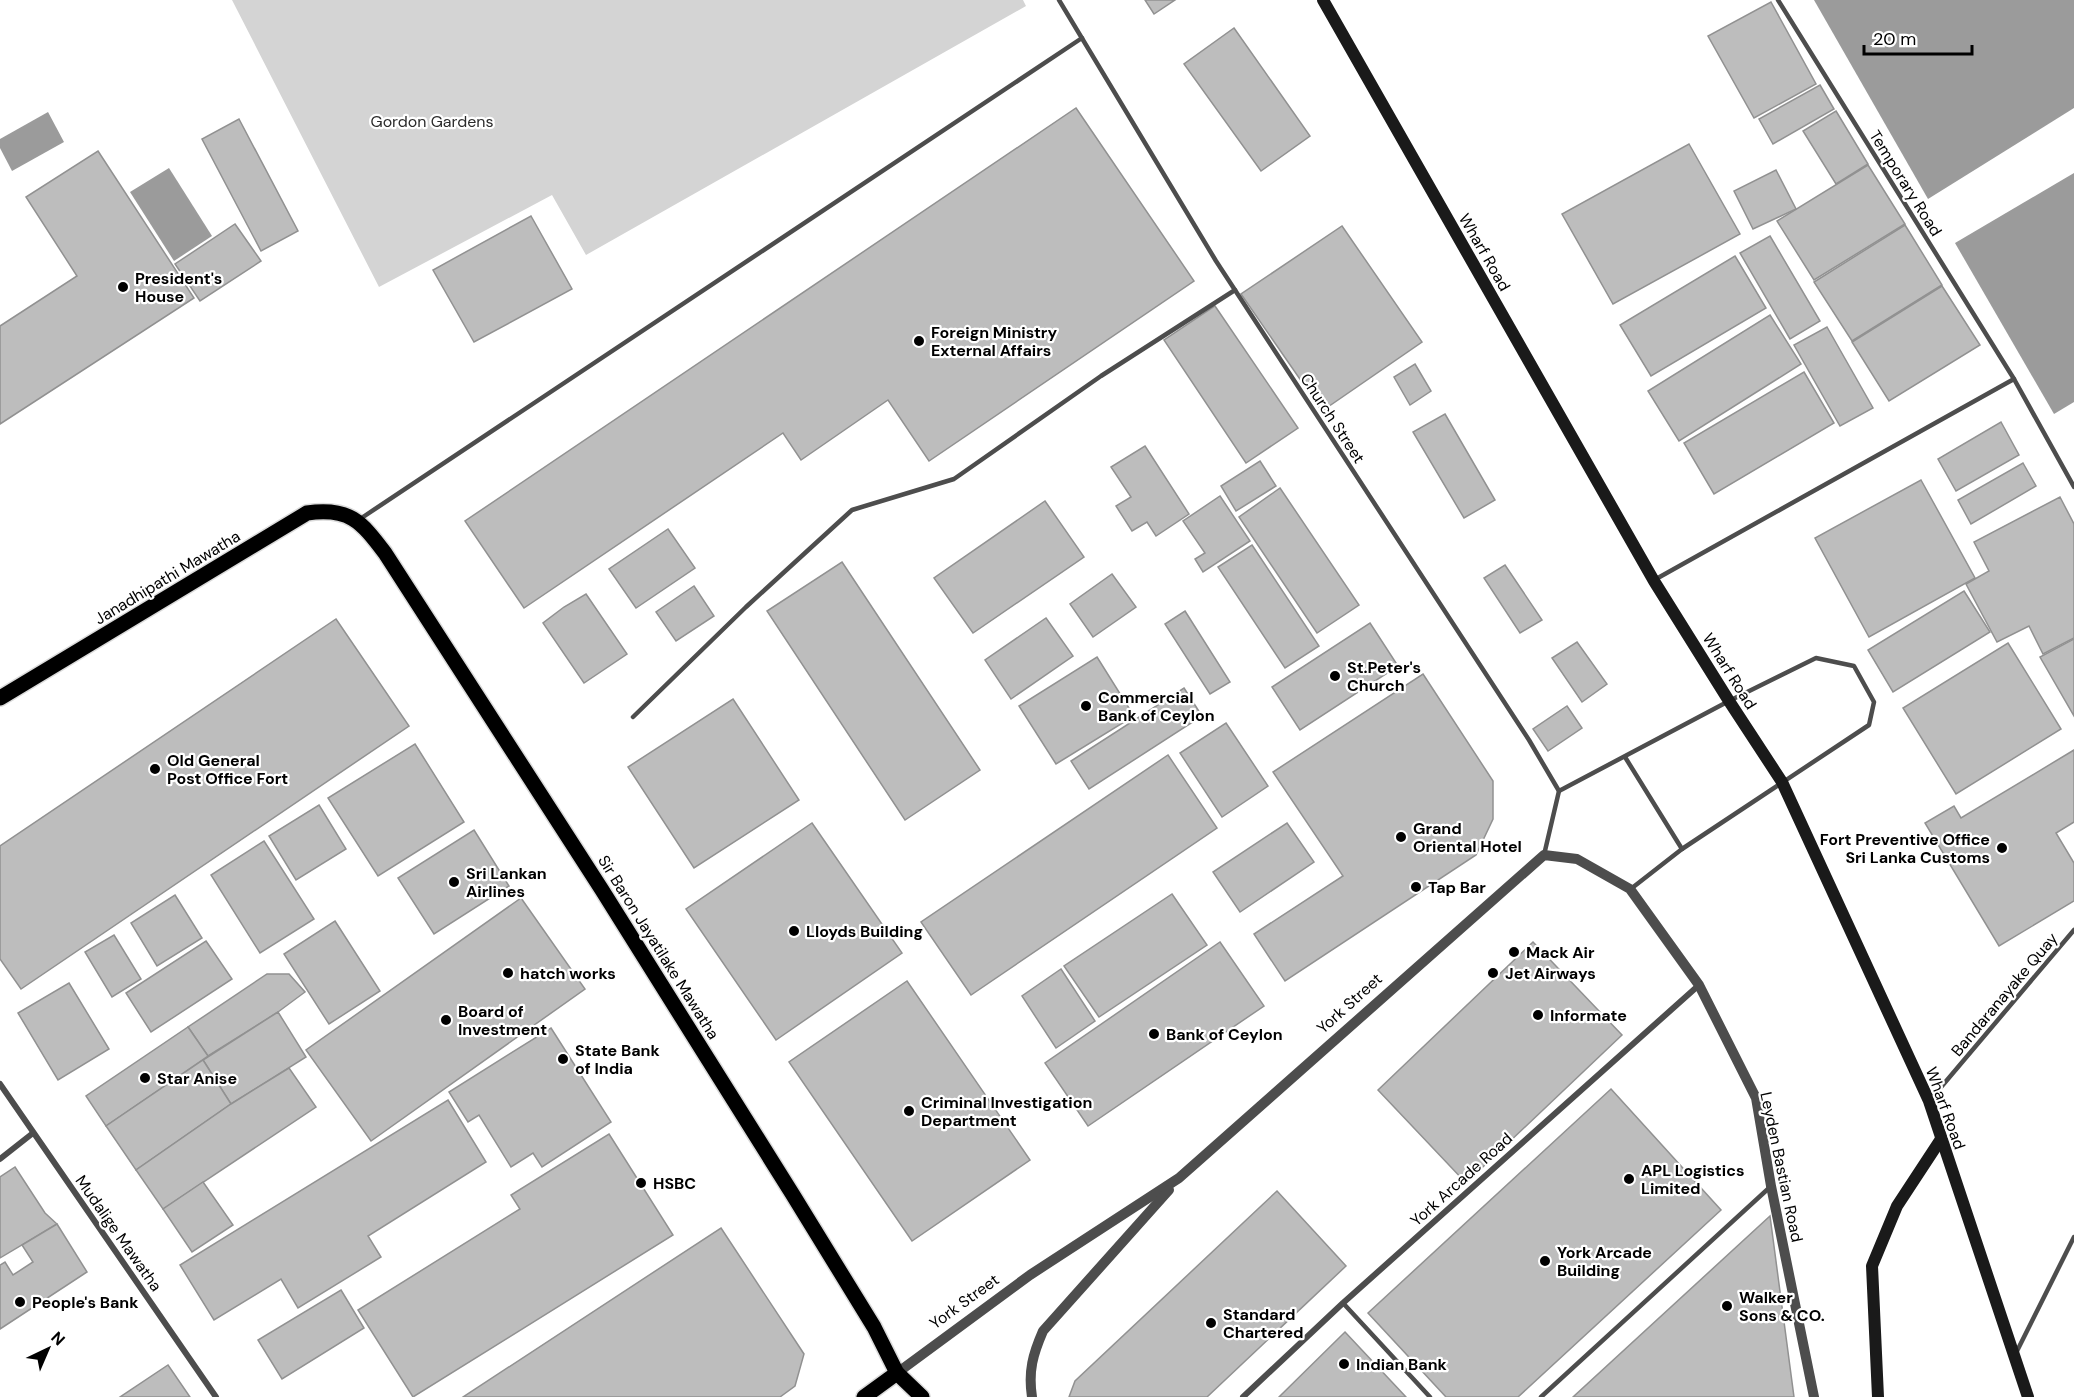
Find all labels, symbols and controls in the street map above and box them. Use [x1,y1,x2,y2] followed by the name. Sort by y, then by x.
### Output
[1864,18,1972,56] scale bar
[1873,27,1916,51] text: 20 m
[371,111,493,132] park label: Gordon Gardens
[1865,126,1947,240] street label: Temporary Road
[1454,210,1515,295] street label: Wharf Road
[135,268,222,307] place label: President's House
[116,280,130,294] marker: President's House
[931,322,1057,361] place label: Foreign Ministry External Affairs
[912,334,926,348] marker: Foreign Ministry External Affairs
[1296,369,1370,467] street label: Church Street
[91,526,244,629] street label: Janadhipathi Mawatha
[1698,629,1761,713] street label: Wharf Road
[1347,657,1421,696] place label: St.Peter's Church
[1328,669,1342,683] marker: St.Peter's Church
[1098,687,1215,726] place label: Commercial Bank of Ceylon
[1079,699,1093,713] marker: Commercial Bank of Ceylon
[167,750,288,789] place label: Old General Post Office Fort
[148,762,162,776] marker: Old General Post Office Fort
[1413,818,1522,857] place label: Grand Oriental Hotel
[1820,829,1990,868] place label: Fort Preventive Office Sri Lanka Customs
[1394,830,1408,844] marker: Grand Oriental Hotel
[1995,841,2009,855] marker: Fort Preventive Office Sri Lanka Customs
[593,851,724,1043] street label: Sir Baron Jayatilake Mawatha
[466,863,547,902] place label: Sri Lankan Airlines
[447,875,461,889] marker: Sri Lankan Airlines
[1428,877,1486,898] place label: Tap Bar
[1409,880,1423,894] marker: Tap Bar
[806,921,923,942] place label: Lloyds Building
[787,924,801,938] marker: Lloyds Building
[1946,928,2062,1061] street label: Bandaranayake Quay
[1526,942,1595,963] place label: Mack Air
[1507,945,1521,959] marker: Mack Air
[520,963,616,984] place label: hatch works
[1505,963,1596,984] place label: Jet Airways
[501,966,515,980] marker: hatch works
[1486,966,1500,980] marker: Jet Airways
[1312,968,1386,1038] street label: York Street
[458,1001,547,1040] place label: Board of Investment
[1550,1005,1627,1026] place label: Informate
[1531,1008,1545,1022] marker: Informate
[439,1013,453,1027] marker: Board of Investment
[1166,1024,1283,1045] place label: Bank of Ceylon
[1147,1027,1161,1041] marker: Bank of Ceylon
[575,1040,660,1079] place label: State Bank of India
[556,1052,570,1066] marker: State Bank of India
[1921,1064,1970,1152] street label: Wharf Road
[157,1068,237,1089] place label: Star Anise
[138,1071,152,1085] marker: Star Anise
[1755,1090,1808,1244] street label: Leyden Bastian Road
[921,1092,1092,1131] place label: Criminal Investigation Department
[902,1104,916,1118] marker: Criminal Investigation Department
[1406,1128,1517,1231] street label: York Arcade Road
[1641,1160,1744,1199] place label: APL Logistics Limited
[71,1171,167,1296] street label: Mudalige Mawatha
[1622,1172,1636,1186] marker: APL Logistics Limited
[653,1173,696,1194] place label: HSBC
[634,1176,648,1190] marker: HSBC
[1557,1242,1652,1281] place label: York Arcade Building
[1538,1254,1552,1268] marker: York Arcade Building
[925,1269,1003,1334] street label: York Street
[1739,1287,1825,1326] place label: Walker Sons & CO.
[32,1292,139,1313] place label: People's Bank
[13,1295,27,1309] marker: People's Bank
[1720,1299,1734,1313] marker: Walker Sons & CO.
[1223,1304,1304,1343] place label: Standard Chartered
[1204,1316,1218,1330] marker: Standard Chartered
[18,1319,78,1379] north arrow
[47,1327,70,1350] text: N
[1356,1354,1448,1375] place label: Indian Bank
[1337,1357,1351,1371] marker: Indian Bank

